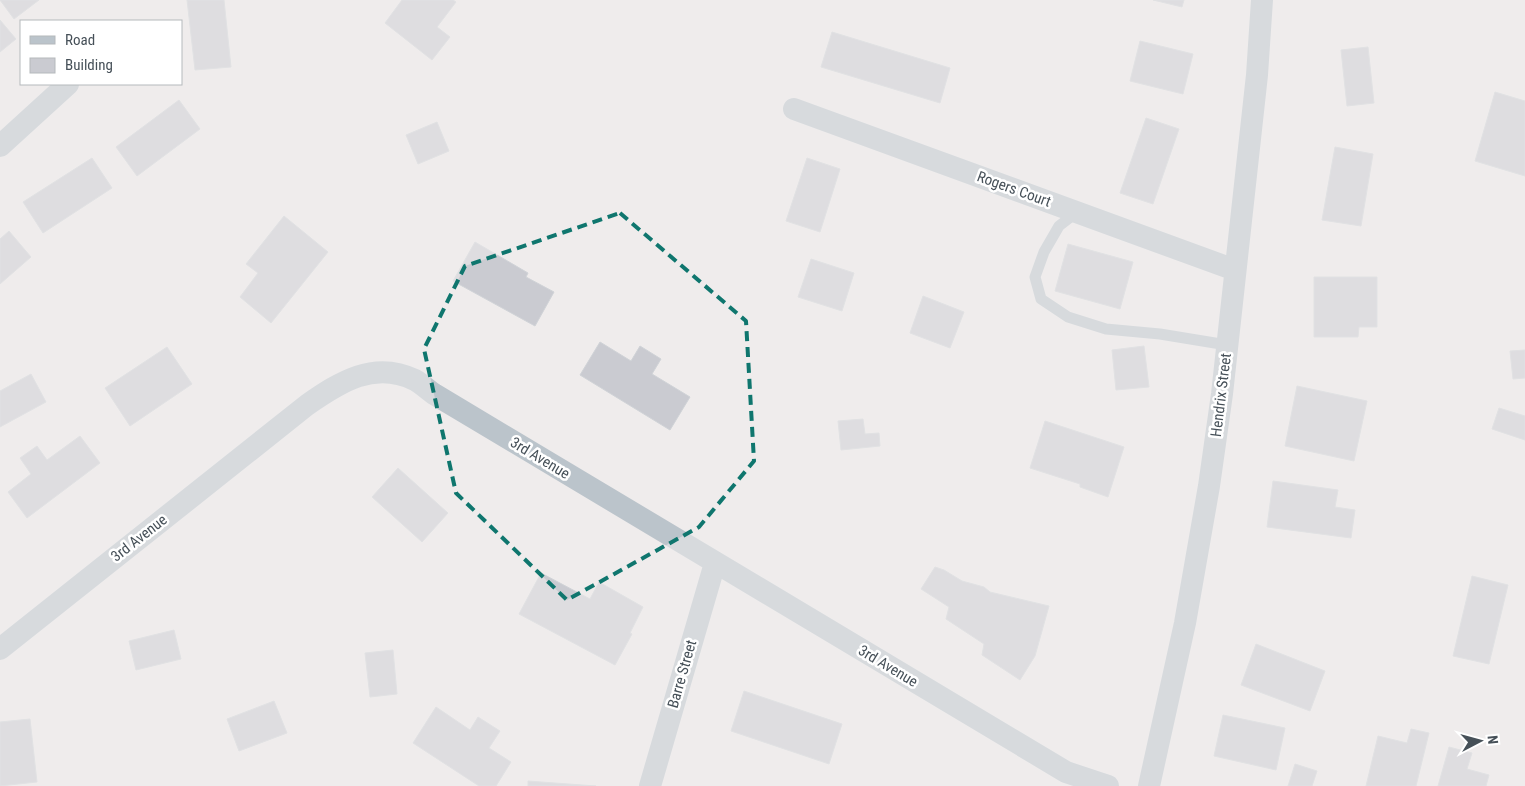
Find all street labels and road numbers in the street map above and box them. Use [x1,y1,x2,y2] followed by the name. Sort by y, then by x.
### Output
[975,167,1053,211] street label: Rogers Court
[1207,352,1235,438] street label: Hendrix Street
[507,433,573,483] street label: 3rd Avenue
[107,511,171,565] street label: 3rd Avenue
[664,638,700,710] street label: Barre Street
[855,641,921,691] street label: 3rd Avenue

